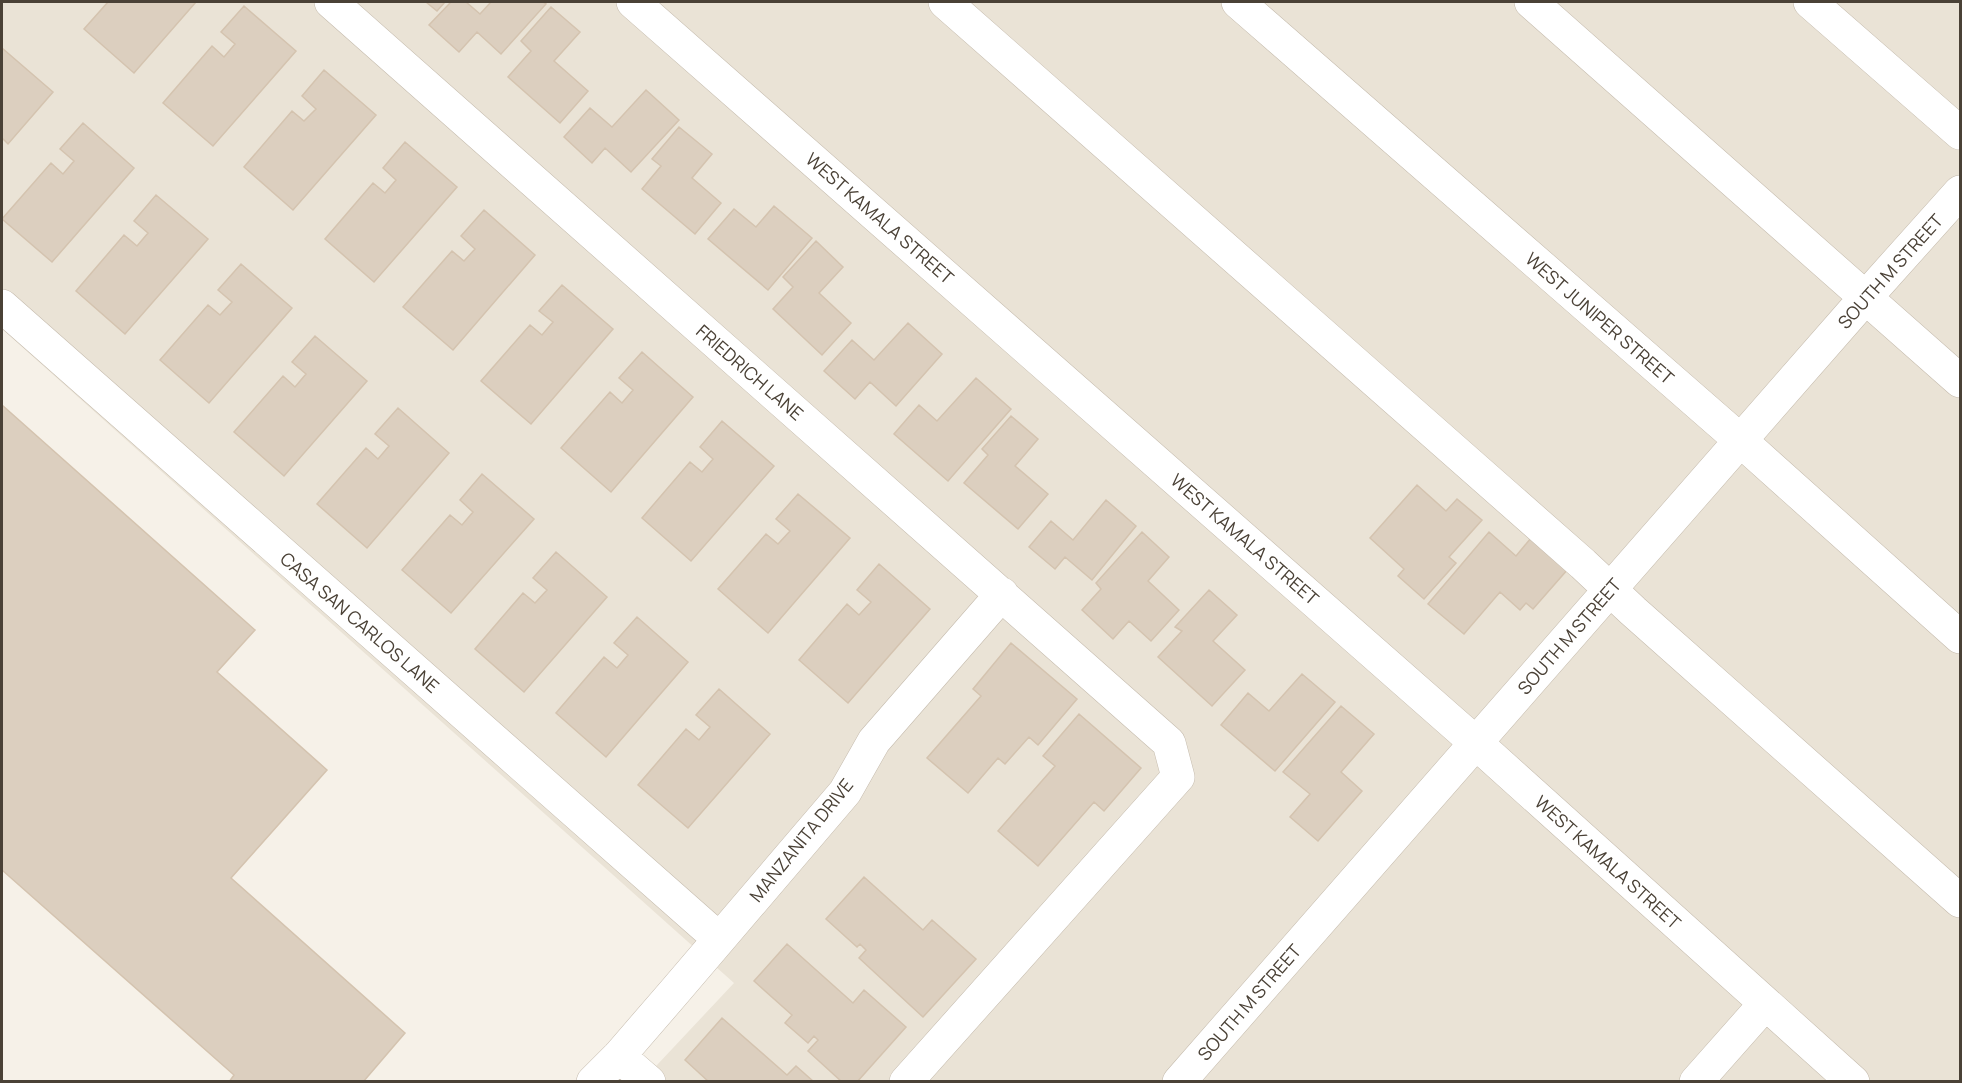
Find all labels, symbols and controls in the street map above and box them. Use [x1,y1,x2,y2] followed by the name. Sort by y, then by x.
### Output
[801,147,959,289] street label: WEST KAMALA STREET
[1832,208,1948,333] street label: SOUTH M STREET
[1521,247,1680,389] street label: WEST JUNIPER STREET
[691,319,809,425] street label: FRIEDRICH LANE
[1166,468,1324,610] street label: WEST KAMALA STREET
[275,546,445,698] street label: CASA SAN CARLOS LANE
[1512,573,1626,699] street label: SOUTH M STREET
[744,773,858,907] street label: MANZANITA DRIVE
[1530,790,1686,934] street label: WEST KAMALA STREET
[1192,939,1306,1065] street label: SOUTH M STREET

